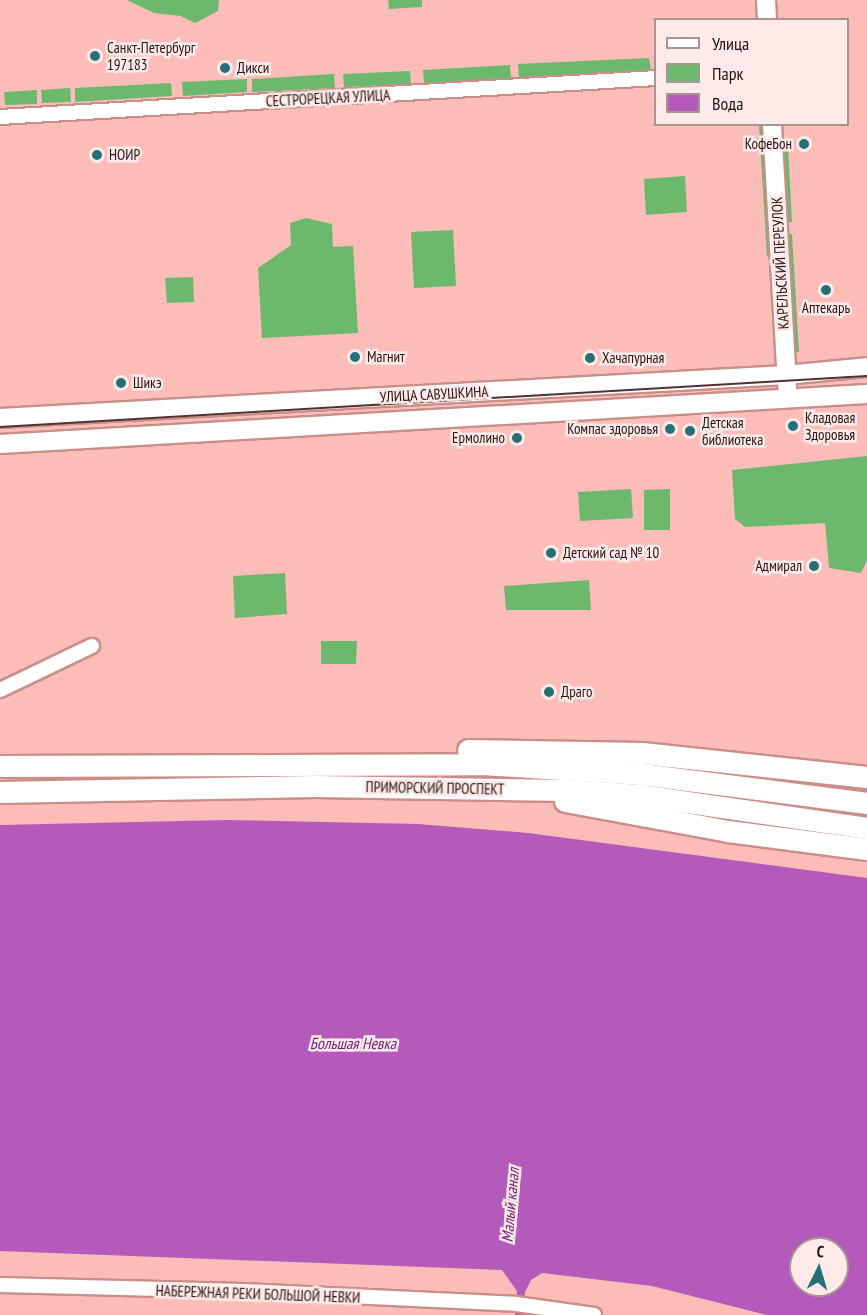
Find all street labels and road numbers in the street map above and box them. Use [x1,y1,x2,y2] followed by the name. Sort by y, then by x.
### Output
[265,86,391,110] street label: СЕСТРОРЕЦКАЯ УЛИЦА
[768,196,792,330] street label: КАРЕЛЬСКИЙ ПЕРЕУЛОК
[379,382,489,406] street label: УЛИЦА САВУШКИНА
[365,778,505,798] street label: ПРИМОРСКИЙ ПРОСПЕКТ
[155,1281,361,1307] street label: НАБЕРЕЖНАЯ РЕКИ БОЛЬШОЙ НЕВКИ

